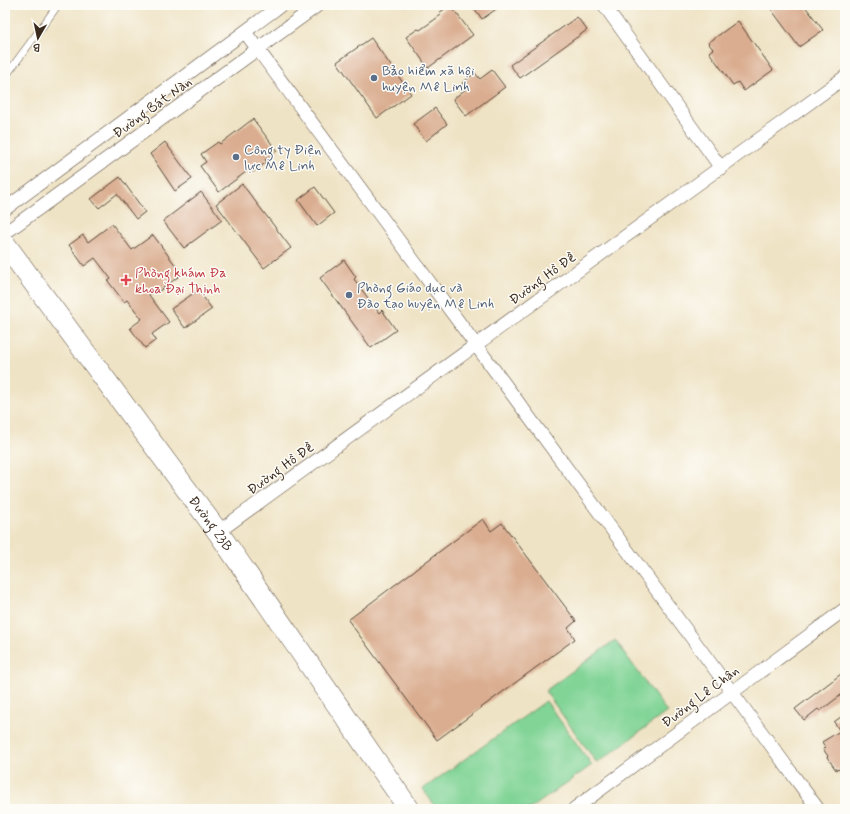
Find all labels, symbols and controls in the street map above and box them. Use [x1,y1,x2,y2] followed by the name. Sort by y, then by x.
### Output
[18,18,58,58] north arrow
[32,39,41,54] text: B
[382,62,474,96] place label: Bảo hiểm xã hội huyện Mê Linh
[109,73,197,144] street label: Đường Bát Nàn
[369,73,379,83] marker: Bảo hiểm xã hội huyện Mê Linh
[244,141,321,175] place label: Công ty Điện lực Mê Linh
[231,152,241,162] marker: Công ty Điện lực Mê Linh
[506,249,581,311] street label: Đường Hồ Đề
[135,264,227,298] place label: Phòng khám Đa khoa Đại Thịnh
[120,274,132,286] marker: Phòng khám Đa khoa Đại Thịnh
[357,279,494,313] place label: Phòng Giáo dục và Đào tạo huyện Mê Linh
[344,290,354,300] marker: Phòng Giáo dục và Đào tạo huyện Mê Linh
[244,439,319,501] street label: Đường Hồ Đề
[184,492,236,555] street label: Đường 23B
[658,662,744,733] street label: Đường Lê Chân

